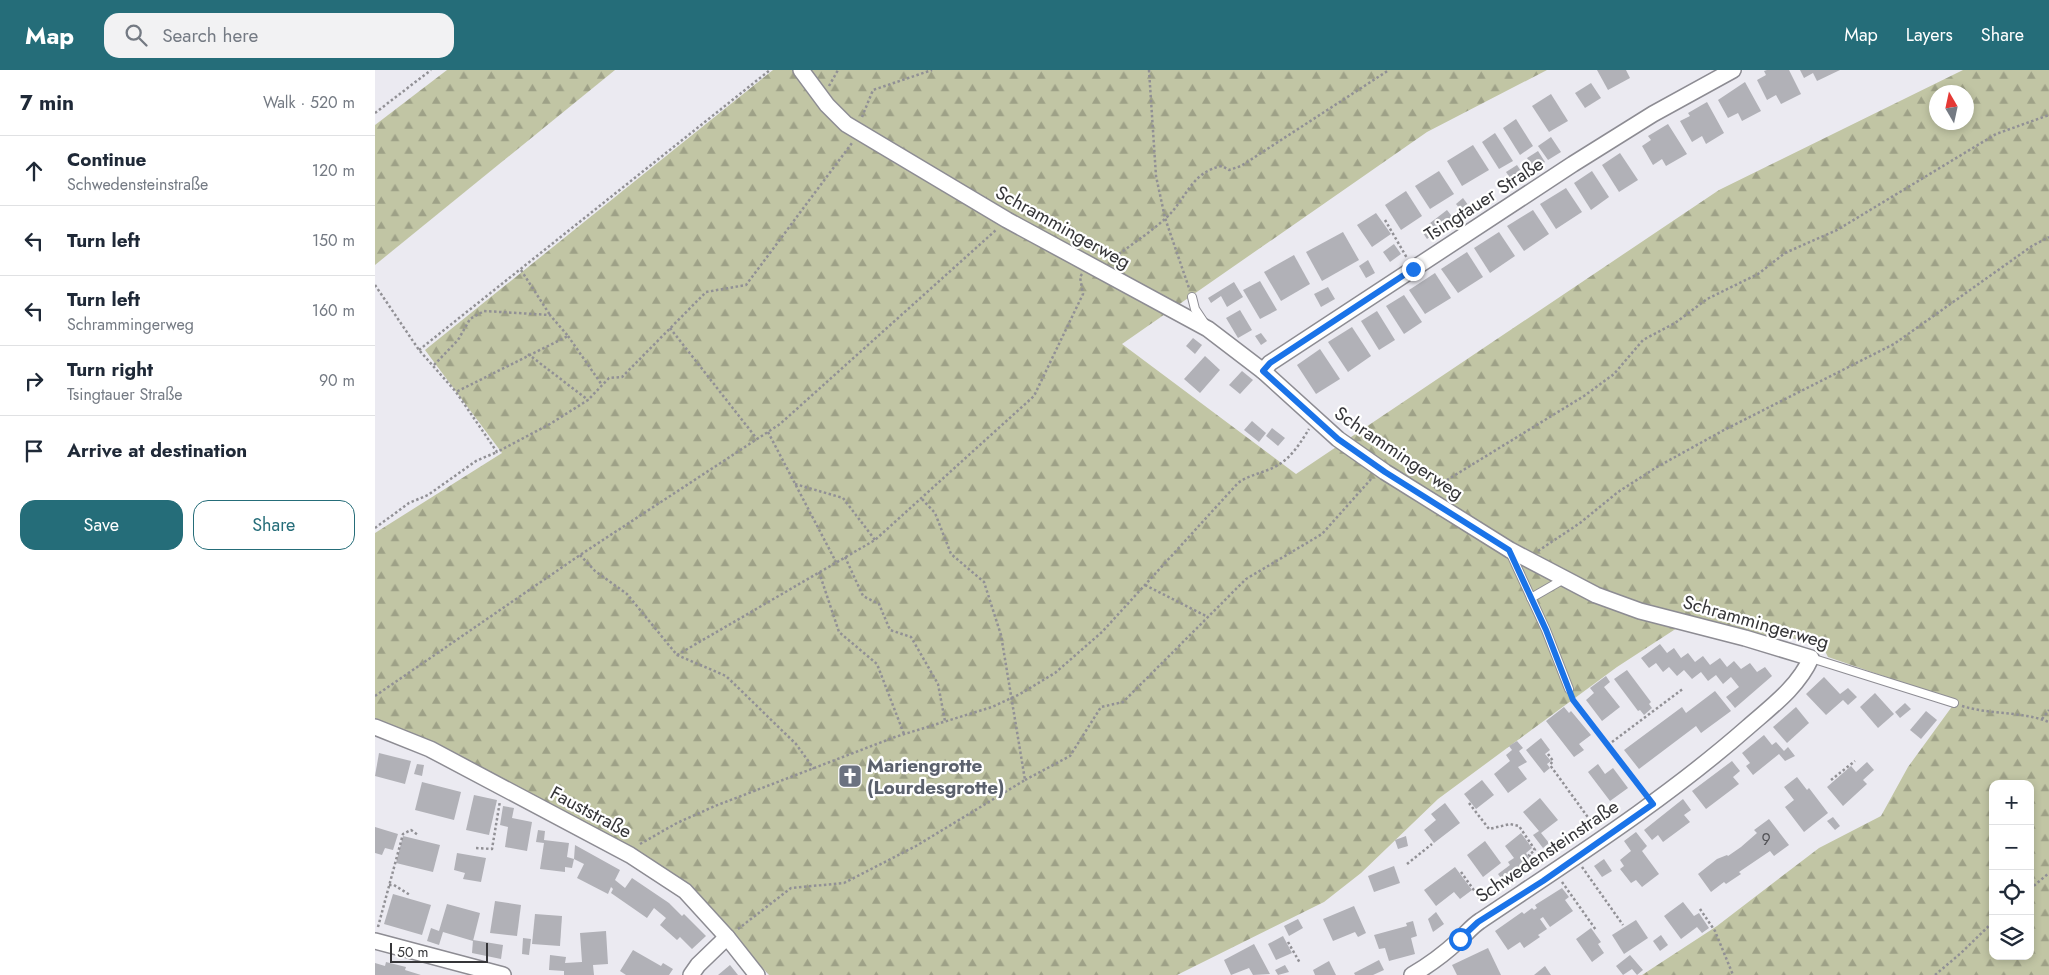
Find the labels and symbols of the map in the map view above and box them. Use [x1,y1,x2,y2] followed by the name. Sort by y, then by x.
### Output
[1929,85,1974,130] north arrow
[1419,150,1549,248] street label: Tsingtauer Straße
[991,179,1135,275] street label: Schrammingerweg
[1402,258,1425,281] route end
[1329,400,1469,506] street label: Schrammingerweg
[1680,588,1832,656] street label: Schrammingerweg
[867,752,1005,801] place label: Mariengrotte (Lourdesgrotte)
[837,763,863,789] church icon: Mariengrotte (Lourdesgrotte)
[546,779,637,845] street label: Fauststraße
[1470,793,1624,909] street label: Schwedensteinstraße
[1761,828,1771,851] house number: 9
[1449,928,1472,951] route start
[390,940,487,963] scale bar

